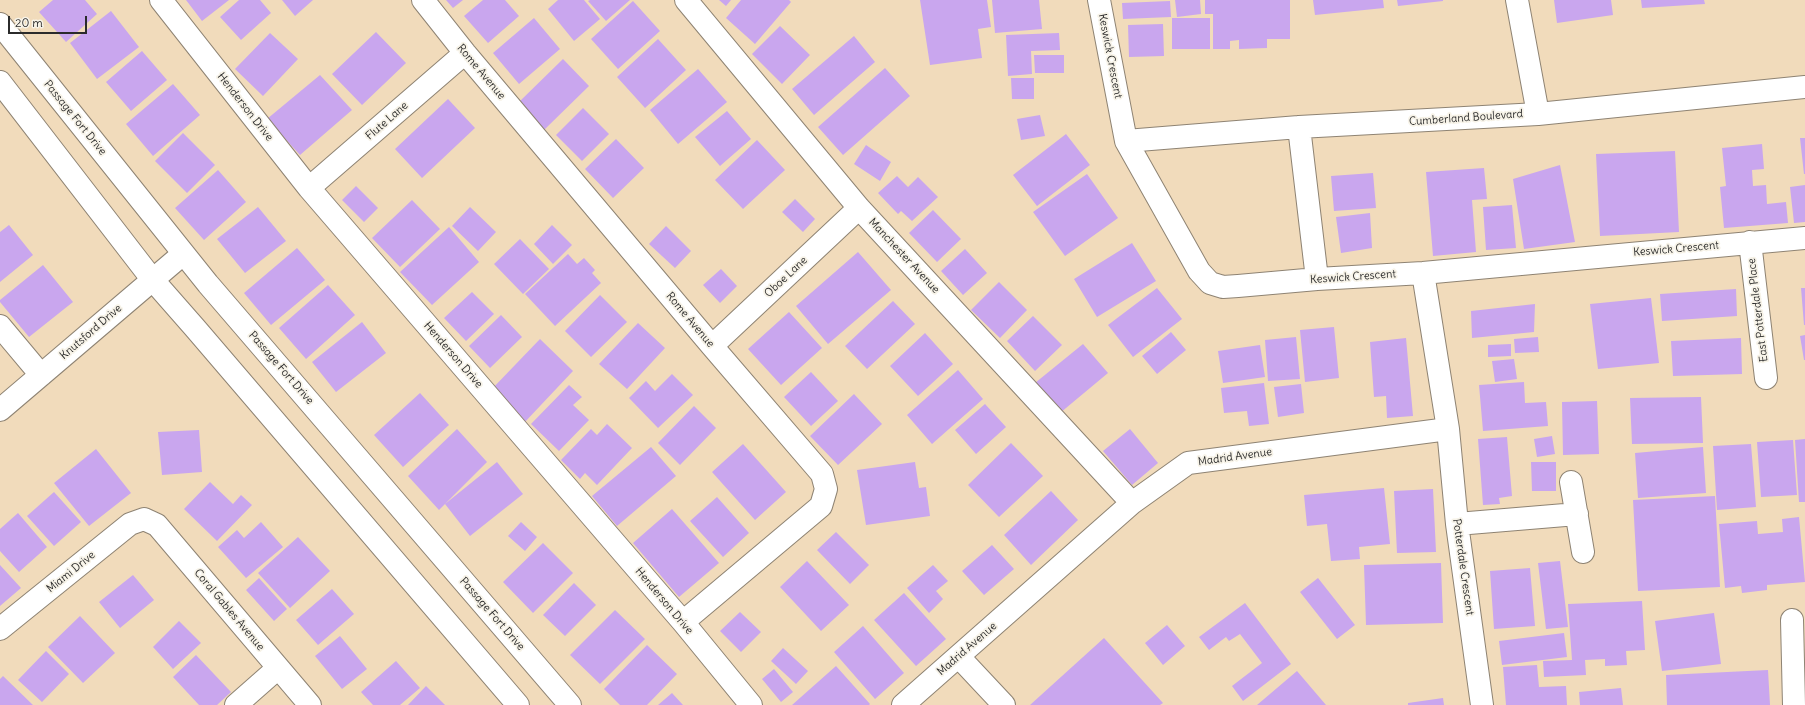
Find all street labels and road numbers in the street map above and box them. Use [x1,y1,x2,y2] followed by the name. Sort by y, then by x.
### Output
[1095,13,1125,99] street label: Keswick Crescent
[454,42,508,102] street label: Rome Avenue
[214,70,276,144] street label: Henderson Drive
[41,78,109,158] street label: Passage Fort Drive
[363,99,411,143] street label: Flute Lane
[1408,107,1524,129] street label: Cumberland Boulevard
[866,216,942,296] street label: Manchester Avenue
[1633,239,1719,259] street label: Keswick Crescent
[762,254,810,300] street label: Oboe Lane
[1745,257,1771,363] street label: East Potterdale Place
[1310,267,1396,287] street label: Keswick Crescent
[663,290,717,350] street label: Rome Avenue
[57,302,125,362] street label: Knutsford Drive
[421,319,485,391] street label: Henderson Drive
[246,329,316,407] street label: Passage Fort Drive
[1197,445,1273,469] street label: Madrid Avenue
[1450,518,1476,616] street label: Potterdale Crescent
[44,549,98,595] street label: Miami Drive
[632,565,696,637] street label: Henderson Drive
[191,567,267,653] street label: Coral Gables Avenue
[457,575,527,653] street label: Passage Fort Drive
[935,620,999,678] street label: Madrid Avenue

